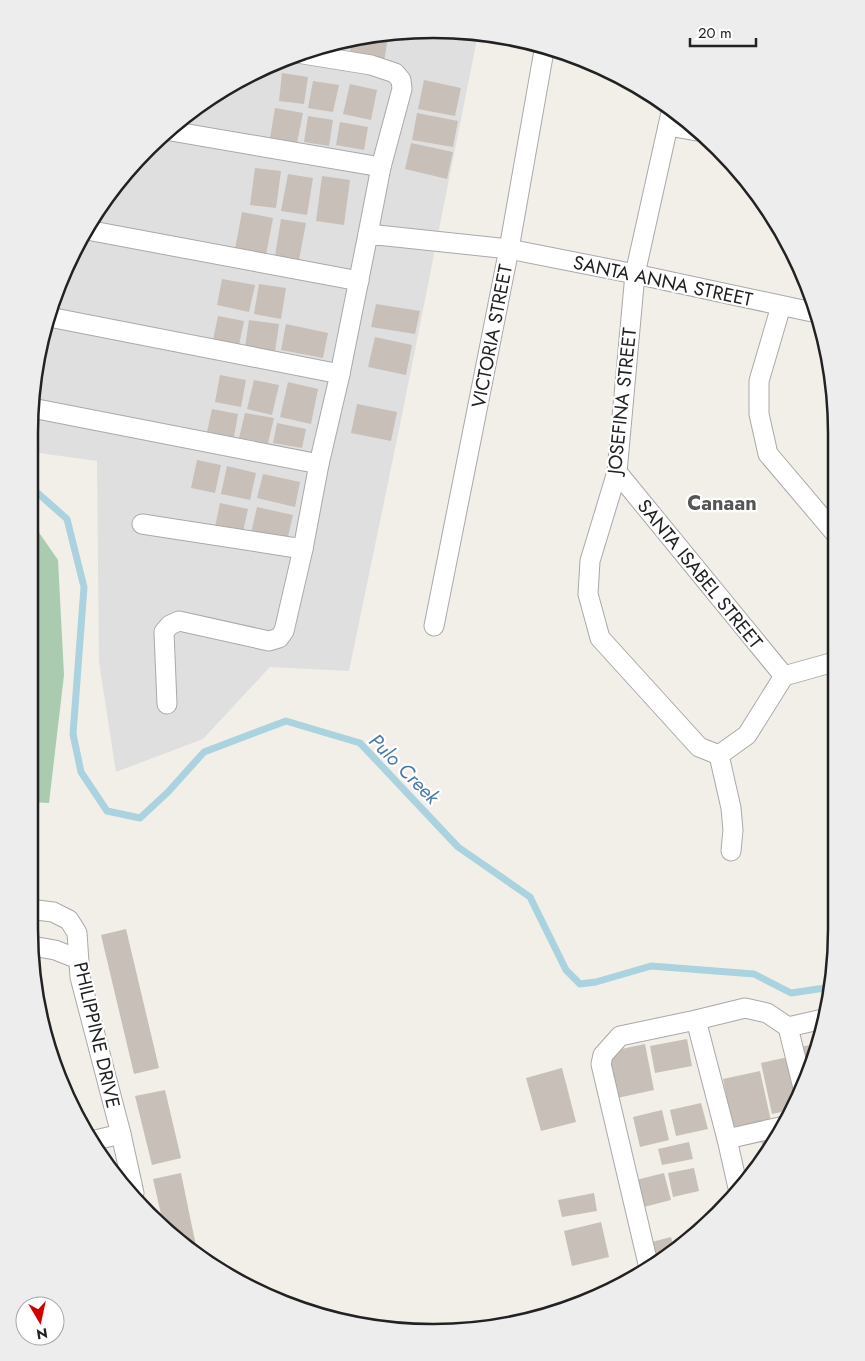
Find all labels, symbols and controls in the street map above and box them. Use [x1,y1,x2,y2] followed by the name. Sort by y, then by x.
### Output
[690,15,756,47] scale bar
[698,22,732,44] text: 20 m
[571,249,755,313] street label: SANTA ANNA STREET
[465,262,519,410] street label: VICTORIA STREET
[601,326,643,479] street label: JOSEFINA STREET
[687,489,757,518] district label: Canaan
[631,493,769,655] street label: SANTA ISABEL STREET
[362,727,447,812] water label: Pulo Creek
[67,959,127,1111] street label: PHILIPPINE DRIVE
[15,1296,65,1346] north arrow
[35,1323,49,1345] text: N

